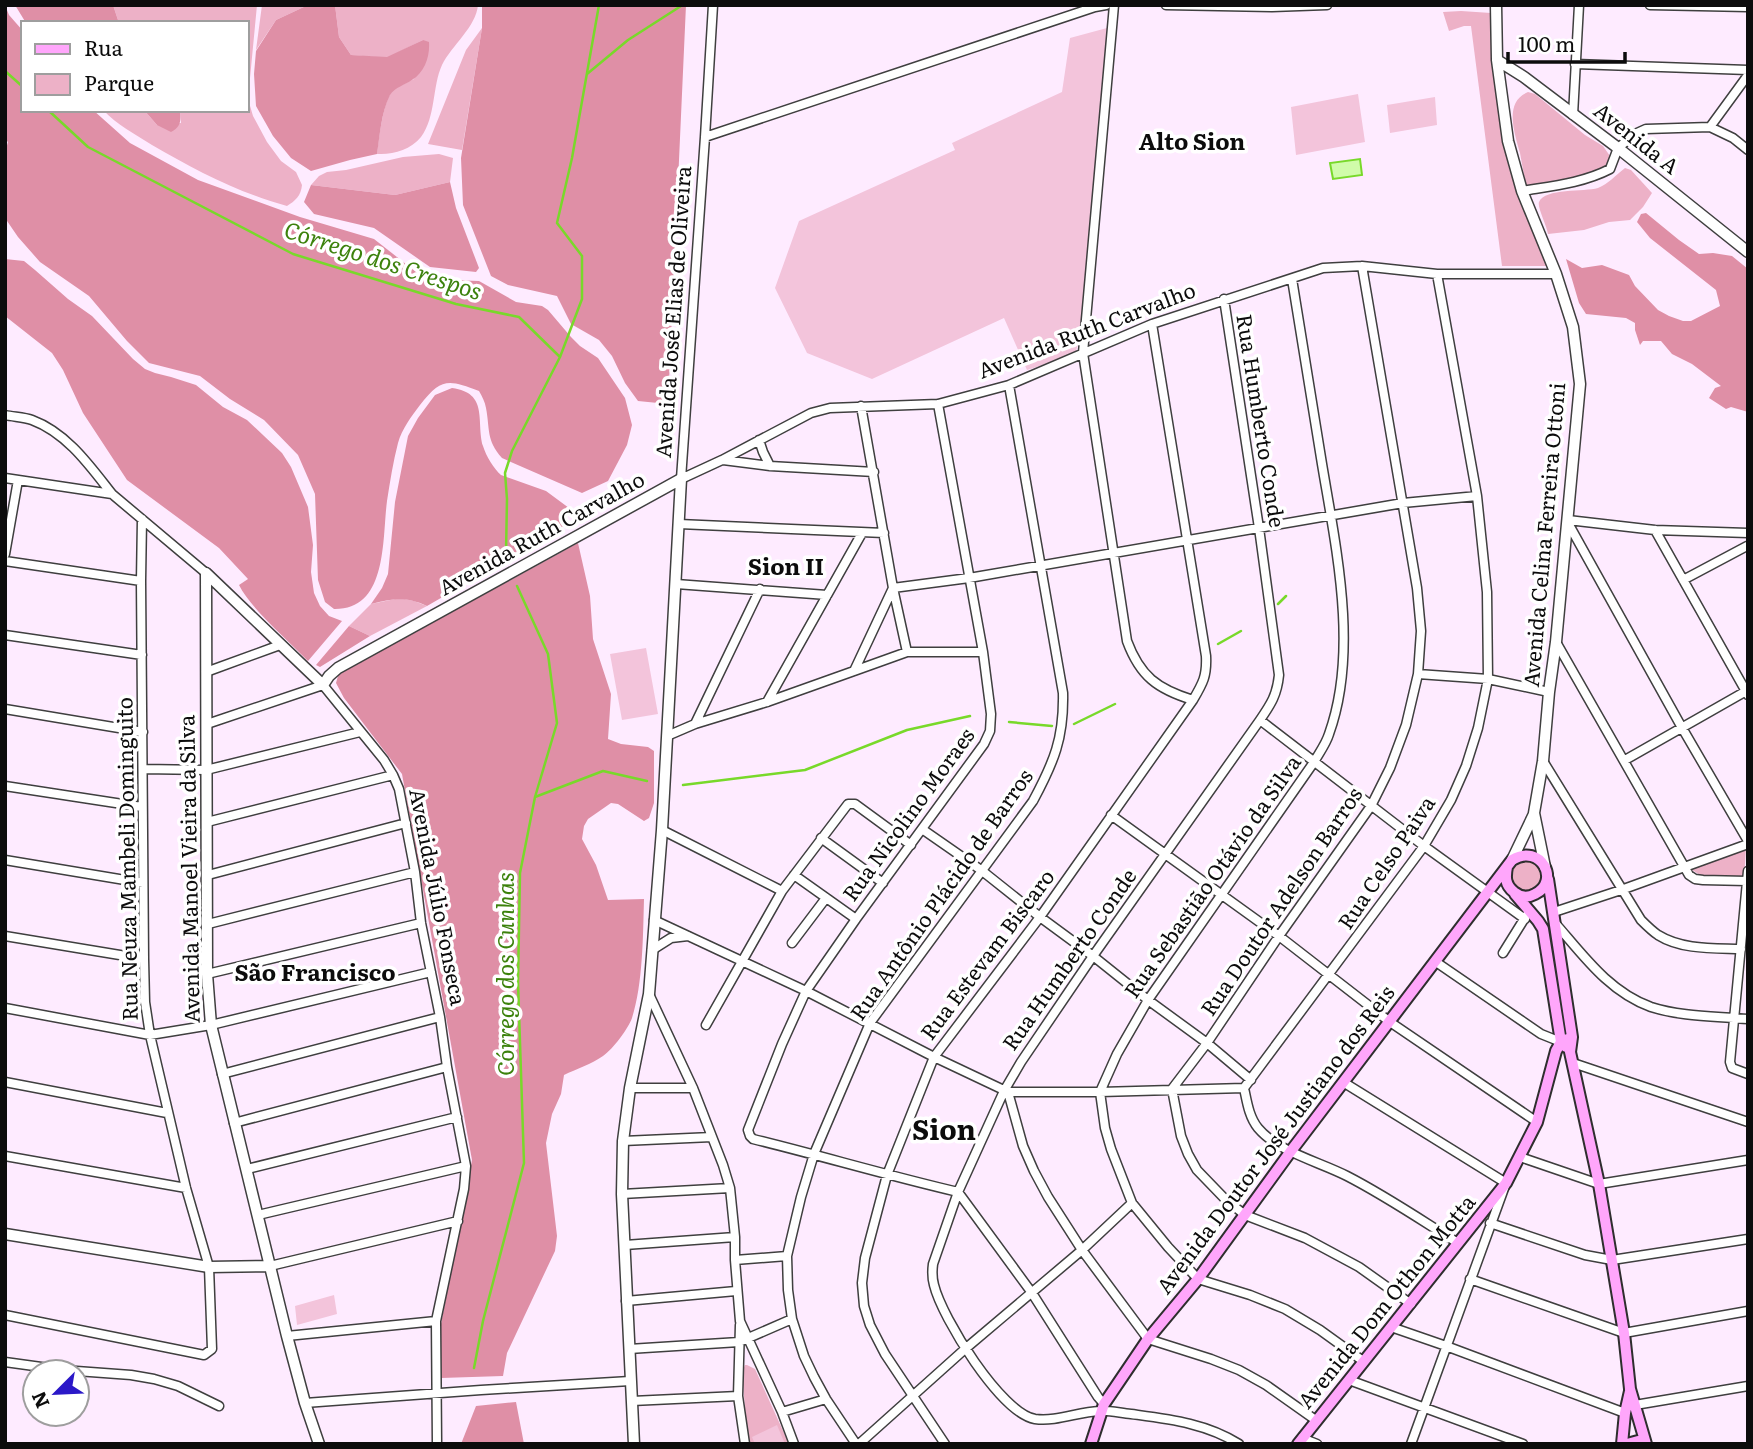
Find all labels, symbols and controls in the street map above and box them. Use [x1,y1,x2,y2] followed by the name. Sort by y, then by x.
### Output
[21,21,248,112] legend
[1508,21,1625,65] scale bar
[1518,27,1575,58] text: 100 m
[84,31,124,62] text: Rua
[84,66,154,97] text: Parque
[1588,94,1687,181] street label: Avenida A
[1139,123,1245,157] district label: Alto Sion
[646,164,697,459] street label: Avenida José Elias de Oliveira
[280,211,487,307] water label: Córrego dos Crespos
[973,273,1200,385] street label: Avenida Ruth Carvalho
[1230,312,1295,530] street label: Rua Humberto Conde
[1514,381,1571,688] street label: Avenida Celina Ferreira Ottoni
[432,462,649,601] street label: Avenida Ruth Carvalho
[748,548,824,582] district label: Sion II
[107,697,144,1021] street label: Rua Neuza Mambeli Dominguito
[169,714,206,1023] street label: Avenida Manoel Vieira da Silva
[833,720,981,907] street label: Rua Nicolino Moraes
[1115,747,1307,1003] street label: Rua Sebastião Otávio da Silva
[841,762,1039,1026] street label: Rua Antônio Plácido de Barros
[1192,780,1368,1021] street label: Rua Doutor Adelson Barros
[403,785,476,1008] street label: Avenida Júlio Fonseca
[1329,788,1442,935] street label: Rua Celso Paiva
[993,861,1143,1056] street label: Rua Humberto Conde
[911,862,1061,1045] street label: Rua Estevam Biscaro
[487,872,521,1076] water label: Córrego dos Cunhas
[235,954,395,988] district label: São Francisco
[1148,978,1401,1299] street label: Avenida Doutor José Justiano dos Reis
[912,1107,976,1149] district label: Sion
[1289,1186,1482,1414] street label: Avenida Dom Othon Motta
[21,1358,91,1428] north arrow
[24,1387,56,1413] text: N

